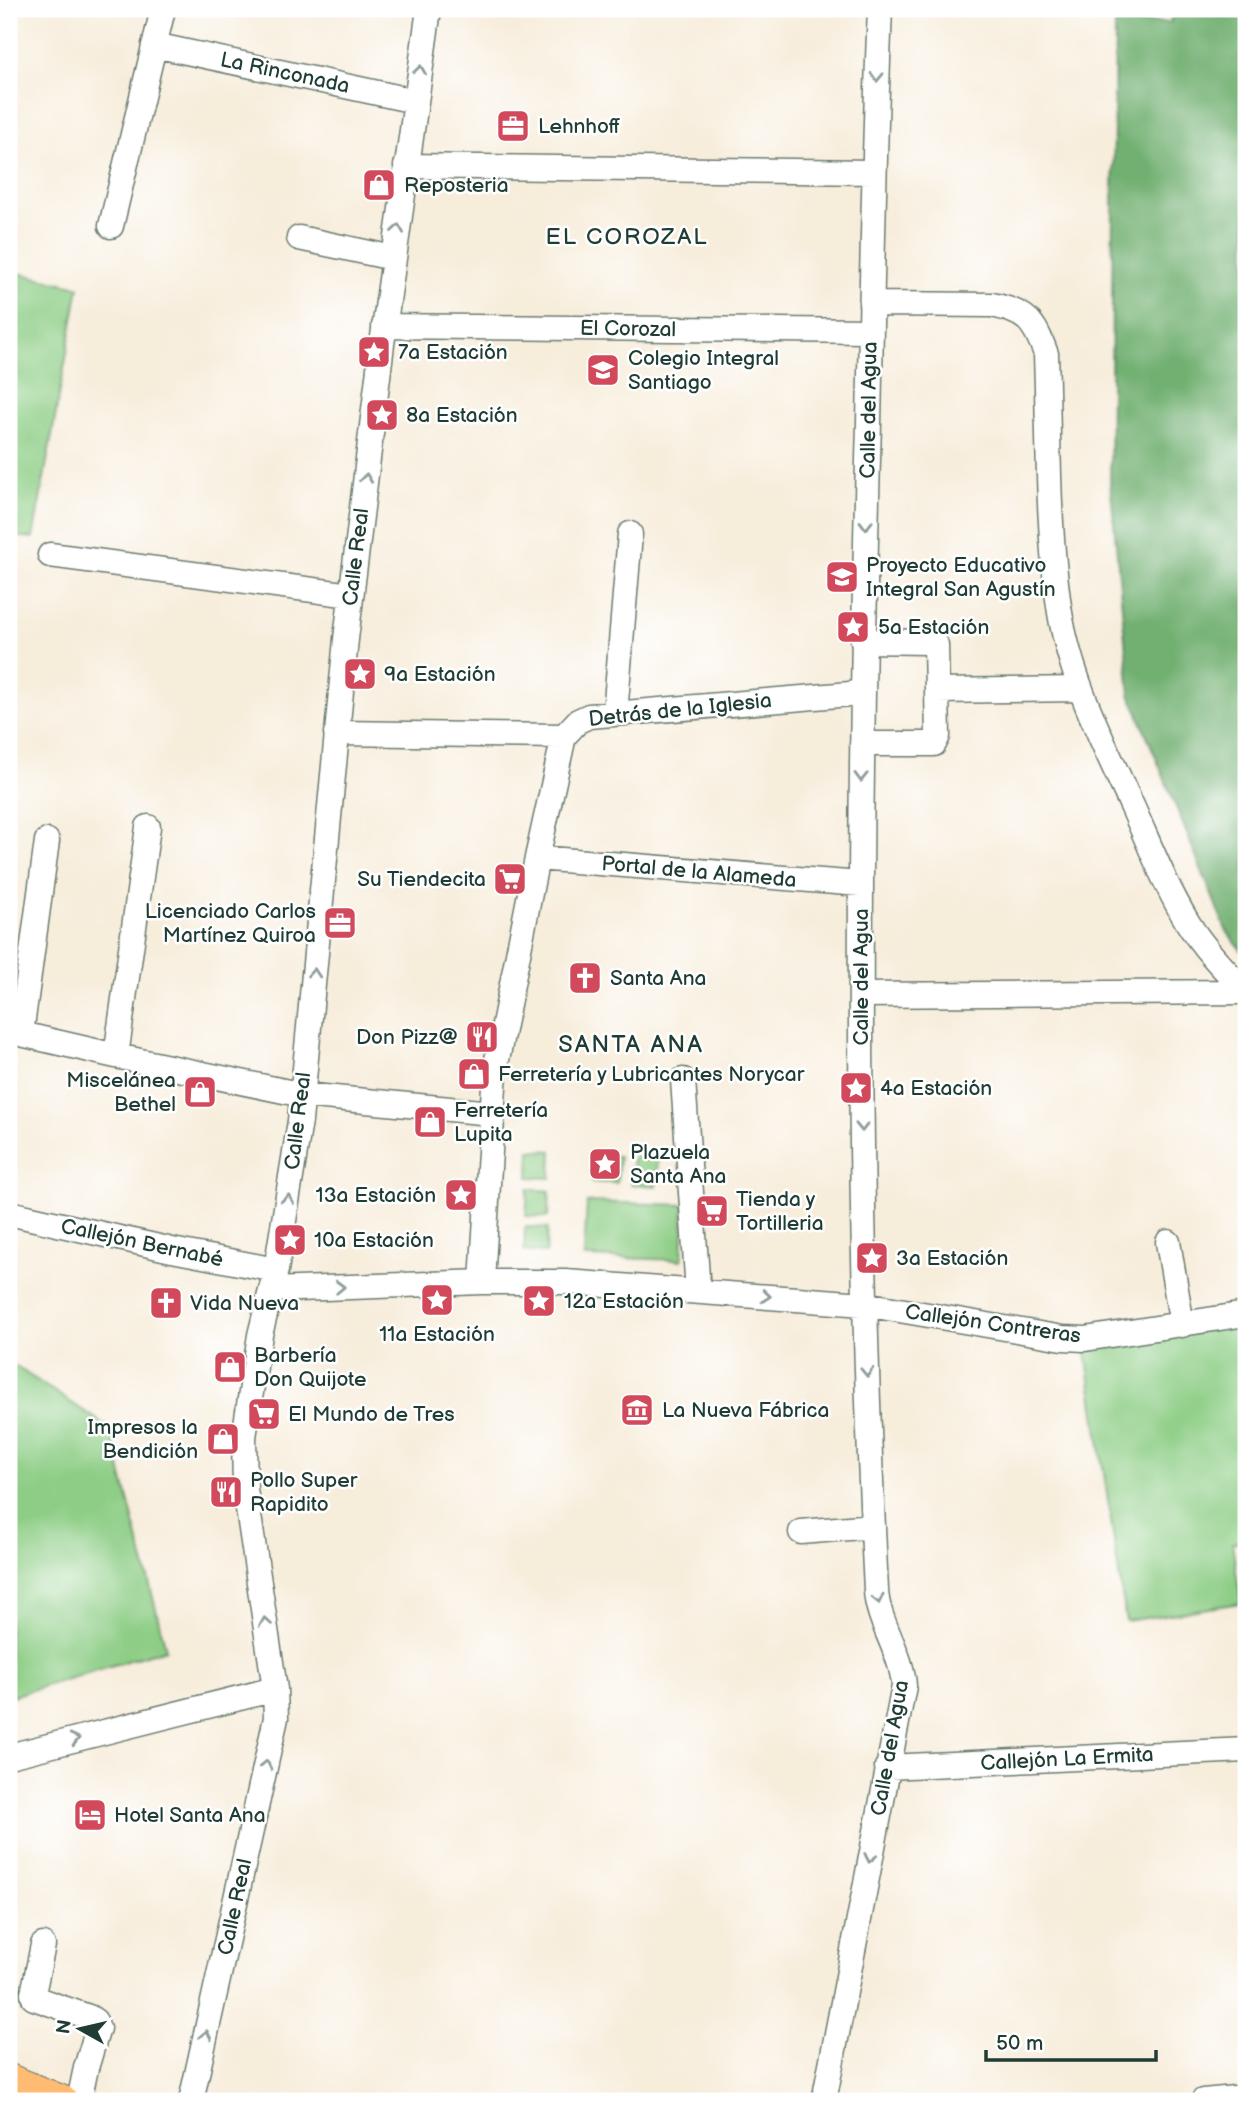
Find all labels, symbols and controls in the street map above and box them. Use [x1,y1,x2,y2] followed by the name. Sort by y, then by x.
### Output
[218,47,352,99] street label: La Rinconada
[412,64,427,76] one-way arrow
[870,72,885,83] one-way arrow
[494,107,532,145] office icon: Lehnhoff
[538,114,621,139] place label: Lehnhoff
[360,166,398,204] shop icon: Reposteria
[404,173,509,198] place label: Reposteria
[390,223,405,234] one-way arrow
[546,223,708,251] district label: EL COROZAL
[580,316,676,342] street label: El Corozal
[355,333,393,371] place icon: 7a Estación
[398,340,508,365] place label: 7a Estación
[855,341,883,479] street label: Calle del Agua
[628,346,779,395] place label: Colegio Integral Santiago
[584,351,622,389] school or university icon: Colegio Integral Santiago
[363,396,401,434] place icon: 8a Estación
[406,403,518,428] place label: 8a Estación
[358,473,373,484] one-way arrow
[338,507,374,607] street label: Calle Real
[858,520,874,531] one-way arrow
[866,553,1056,602] place label: Proyecto Educativo Integral San Agustín
[823,558,861,596] school or university icon: Proyecto Educativo Integral San Agustín
[834,608,872,646] place icon: 5a Estación
[878,615,989,640] place label: 5a Estación
[341,655,379,693] place icon: 9a Estación
[384,662,496,687] place label: 9a Estación
[587,688,773,732] street label: Detrás de la Iglesia
[853,772,869,782] one-way arrow
[601,851,797,893] street label: Portal de la Alameda
[491,860,529,898] supermarket icon: Su Tiendecita
[357,867,486,892] place label: Su Tiendecita
[145,899,316,948] place label: Licenciado Carlos Martínez Quiroa
[321,904,359,942] office icon: Licenciado Carlos Martínez Quiroa
[849,908,874,1046] street label: Calle del Agua
[566,959,604,997] church icon: Santa Ana
[610,966,706,991] place label: Santa Ana
[306,967,321,978] one-way arrow
[463,1018,501,1056] restaurant icon: Don Pizz@
[356,1025,458,1050] place label: Don Pizz@
[558,1030,704,1059] district label: SANTA ANA
[455,1055,493,1093] shop icon: Ferretería y Lubricantes Norycar
[498,1062,805,1087] place label: Ferretería y Lubricantes Norycar
[66,1068,176,1117] place label: Miscelánea Bethel
[837,1069,875,1107] place icon: 4a Estación
[280,1071,316,1171] street label: Calle Real
[181,1073,219,1111] shop icon: Miscelánea Bethel
[880,1076,992,1101] place label: 4a Estación
[454,1098,548,1147] place label: Ferretería Lupita
[411,1103,449,1141] shop icon: Ferretería Lupita
[855,1121,870,1132] one-way arrow
[630,1140,726,1189] place label: Plazuela Santa Ana
[586,1145,624,1183] place icon: Plazuela Santa Ana
[442,1176,480,1214] place icon: 13a Estación
[316,1183,436,1208] place label: 13a Estación
[736,1187,824,1236] place label: Tienda y Tortilleria
[693,1192,731,1230] supermarket icon: Tienda y Tortilleria
[280,1193,295,1204] one-way arrow
[58,1214,226,1273] street label: Callejón Bernabé
[271,1221,309,1259] place icon: 10a Estación
[314,1228,434,1253] place label: 10a Estación
[853,1239,891,1277] place icon: 3a Estación
[896,1246,1008,1271] place label: 3a Estación
[335,1280,346,1295] one-way arrow
[418,1281,456,1319] place icon: 11a Estación
[520,1282,558,1320] place icon: 12a Estación
[147,1284,185,1322] church icon: Vida Nueva
[761,1288,772,1303] one-way arrow
[564,1289,684,1314] place label: 12a Estación
[190,1291,299,1316] place label: Vida Nueva
[904,1299,1082,1349] street label: Callejón Contreras
[379,1322,495,1347] place label: 11a Estación
[254,1343,366,1392] place label: Barbería Don Quijote
[211,1348,249,1386] shop icon: Barbería Don Quijote
[859,1367,874,1378] one-way arrow
[618,1391,656,1429] museum icon: La Nueva Fábrica
[245,1395,283,1433] supermarket icon: El Mundo de Tres
[662,1398,829,1423] place label: La Nueva Fábrica
[288,1402,455,1427] place label: El Mundo de Tres
[88,1415,198,1464] place label: Impresos la Bendición
[204,1420,242,1458] shop icon: Impresos la Bendición
[250,1468,358,1517] place label: Pollo Super Rapidito
[207,1473,245,1511] restaurant icon: Pollo Super Rapidito
[870,1593,885,1605] one-way arrow
[258,1616,273,1627] one-way arrow
[866,1678,914,1818] street label: Calle del Agua
[69,1733,81,1747] one-way arrow
[980,1742,1154,1776] street label: Callejón La Ermita
[258,1759,272,1771] one-way arrow
[71,1796,109,1834] hotel icon: Hotel Santa Ana
[114,1803,266,1828] place label: Hotel Santa Ana
[863,1852,878,1864] one-way arrow
[213,1856,257,1958] street label: Calle Real
[46,1994,116,2064] north arrow
[52,2018,77,2036] text: N
[986,2019,1155,2063] scale bar
[198,2029,213,2041] one-way arrow
[996,2031,1043,2056] text: 50 m

